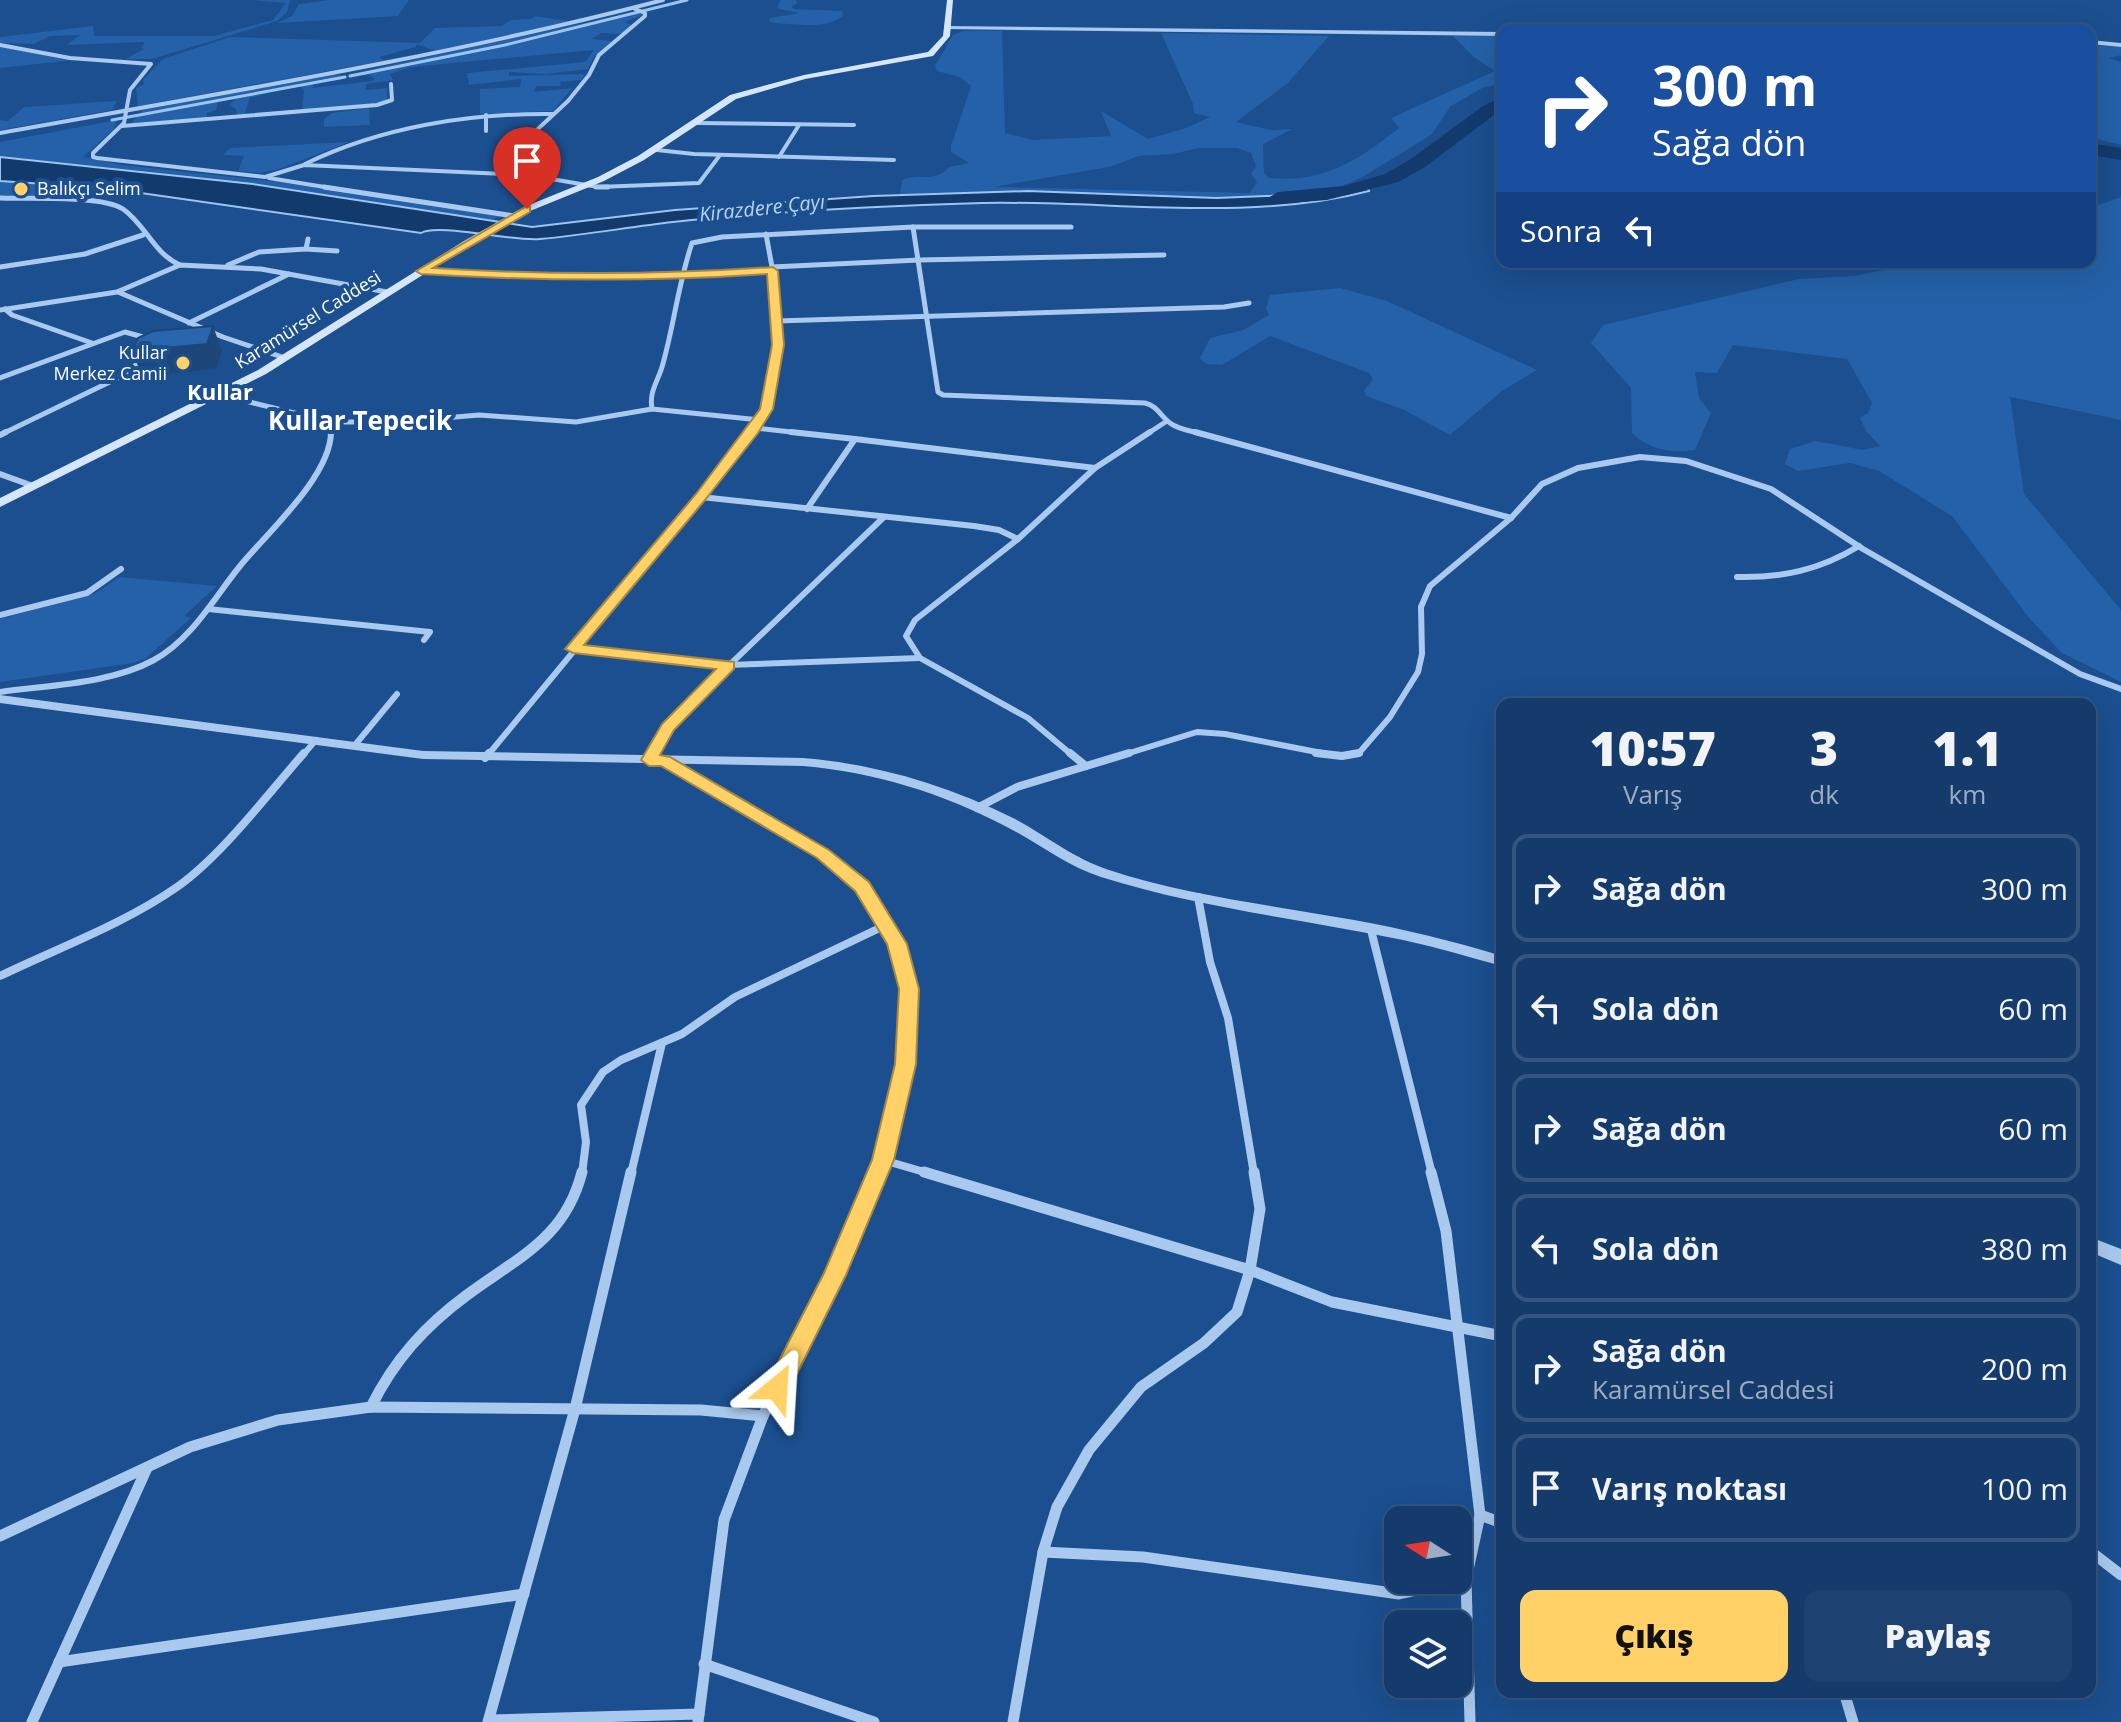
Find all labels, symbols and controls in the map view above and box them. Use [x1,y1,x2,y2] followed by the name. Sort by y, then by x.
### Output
[1652,46,1818,122] text: 300 m
[1520,56,1624,160] icon: right
[1652,118,1806,167] text: Sağa dön
[493,127,561,209] pin
[505,139,549,183] icon: arrive
[37,176,141,200] place label: Balıkçı Selim
[12,180,30,198] marker: Balıkçı Selim
[698,187,826,228] water label: Kirazdere Çayı
[1618,208,1662,252] icon: left
[1520,210,1602,251] text: Sonra
[230,264,385,374] street label: Karamürsel Caddesi
[54,340,168,385] place label: Kullar Merkez Camii
[174,354,192,372] marker: Kullar Merkez Camii
[187,376,253,406] district label: Kullar
[268,402,453,438] district label: Kullar Tepecik
[1589,715,1716,780] text: 10:57
[1810,715,1838,780] text: 3
[1932,715,2002,780] text: 1.1
[1623,776,1682,812] text: Varış
[1809,776,1839,812] text: dk
[1949,776,1986,812] text: km
[1524,866,1568,910] icon: right
[1592,868,1727,909] text: Sağa dön
[1981,868,2068,909] text: 300 m
[1524,986,1568,1030] icon: left
[1592,988,1719,1029] text: Sola dön
[1998,988,2068,1029] text: 60 m
[1524,1106,1568,1150] icon: right
[1592,1108,1727,1149] text: Sağa dön
[1998,1108,2068,1149] text: 60 m
[1524,1226,1568,1270] icon: left
[1592,1228,1719,1269] text: Sola dön
[1981,1228,2068,1269] text: 380 m
[1592,1330,1727,1371] text: Sağa dön
[735,1346,819,1430] position arrow
[1524,1346,1568,1390] icon: right
[1981,1348,2068,1389] text: 200 m
[1592,1371,1835,1407] text: Karamürsel Caddesi
[1524,1466,1568,1510] icon: arrive
[1592,1468,1787,1509] text: Varış noktası
[1981,1468,2068,1509] text: 100 m
[1384,1506,1472,1594] north arrow
[1384,1506,1472,1698] map controls
[1520,1590,1788,1682] button: Çıkış
[1804,1590,2072,1682] button: Paylaş
[1384,1610,1472,1698] button: layers

